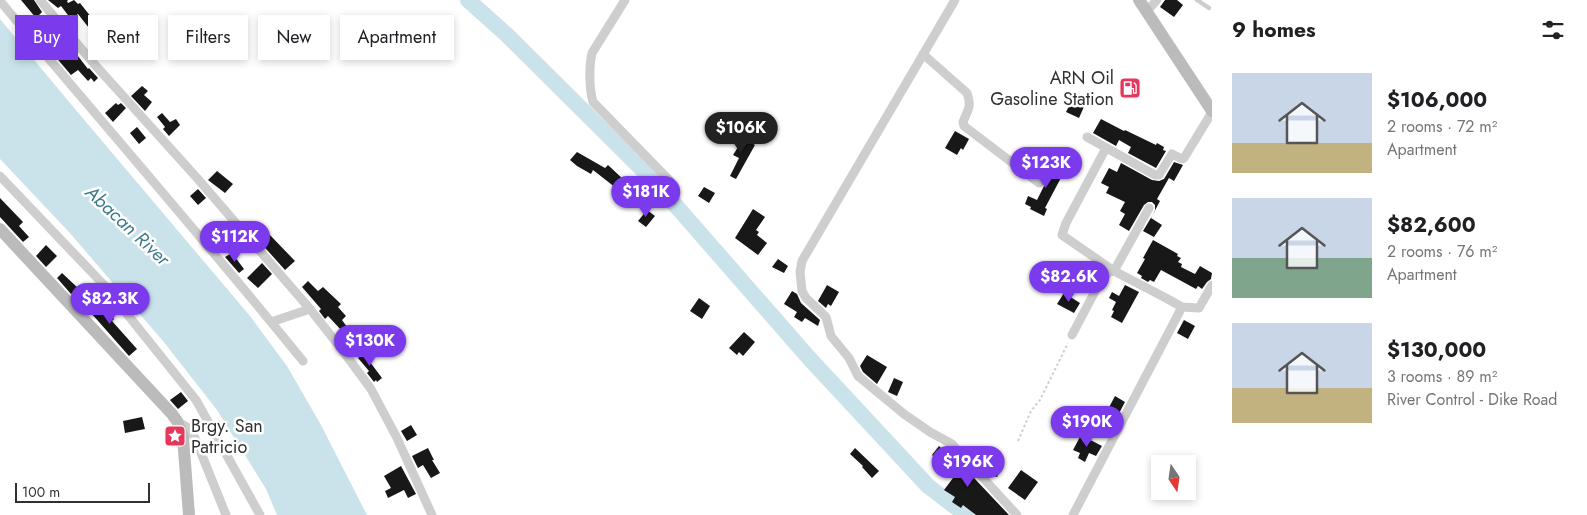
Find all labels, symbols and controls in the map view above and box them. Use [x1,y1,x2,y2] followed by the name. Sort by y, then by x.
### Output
[15,15,78,60] chip: Buy
[88,15,158,60] chip: Rent
[168,15,248,60] chip: Filters
[258,15,330,60] chip: New
[340,15,454,60] chip: Apartment
[1232,15,1316,45] text: 9 homes
[1539,16,1567,44] icon: filters
[990,65,1114,112] place label: ARN Oil Gasoline Station
[1118,76,1142,100] fuel station icon: ARN Oil Gasoline Station
[1387,85,1487,115] text: $106,000
[1272,93,1332,153] icon: home
[706,112,776,154] pin: $106K
[1387,115,1497,138] text: 2 rooms · 72 m²
[716,116,766,139] text: $106K
[1387,138,1457,161] text: Apartment
[1011,146,1081,189] pin: $123K
[1021,151,1071,174] text: $123K
[611,176,681,218] pin: $181K
[79,178,177,273] water label: Abacan River
[622,180,670,203] text: $181K
[1387,210,1476,240] text: $82,600
[1272,218,1332,278] icon: home
[200,220,270,263] pin: $112K
[211,225,259,248] text: $112K
[1387,240,1497,263] text: 2 rooms · 76 m²
[1028,260,1110,303] pin: $82.6K
[1387,263,1457,286] text: Apartment
[1040,265,1098,288] text: $82.6K
[69,282,151,325] pin: $82.3K
[82,287,138,310] text: $82.3K
[335,324,405,367] pin: $130K
[345,329,395,352] text: $130K
[1387,335,1486,365] text: $130,000
[1272,343,1332,403] icon: home
[1387,365,1497,388] text: 3 rooms · 89 m²
[1387,388,1557,411] text: River Control - Dike Road
[1052,406,1122,448] pin: $190K
[1062,410,1112,433] text: $190K
[191,413,263,460] place label: Brgy. San Patricio
[163,424,187,448] place icon: Brgy. San Patricio
[933,446,1003,488] pin: $196K
[943,450,993,473] text: $196K
[1151,455,1196,500] north arrow
[1151,455,1196,500] map controls
[15,480,150,503] scale bar
[22,482,60,502] text: 100 m

